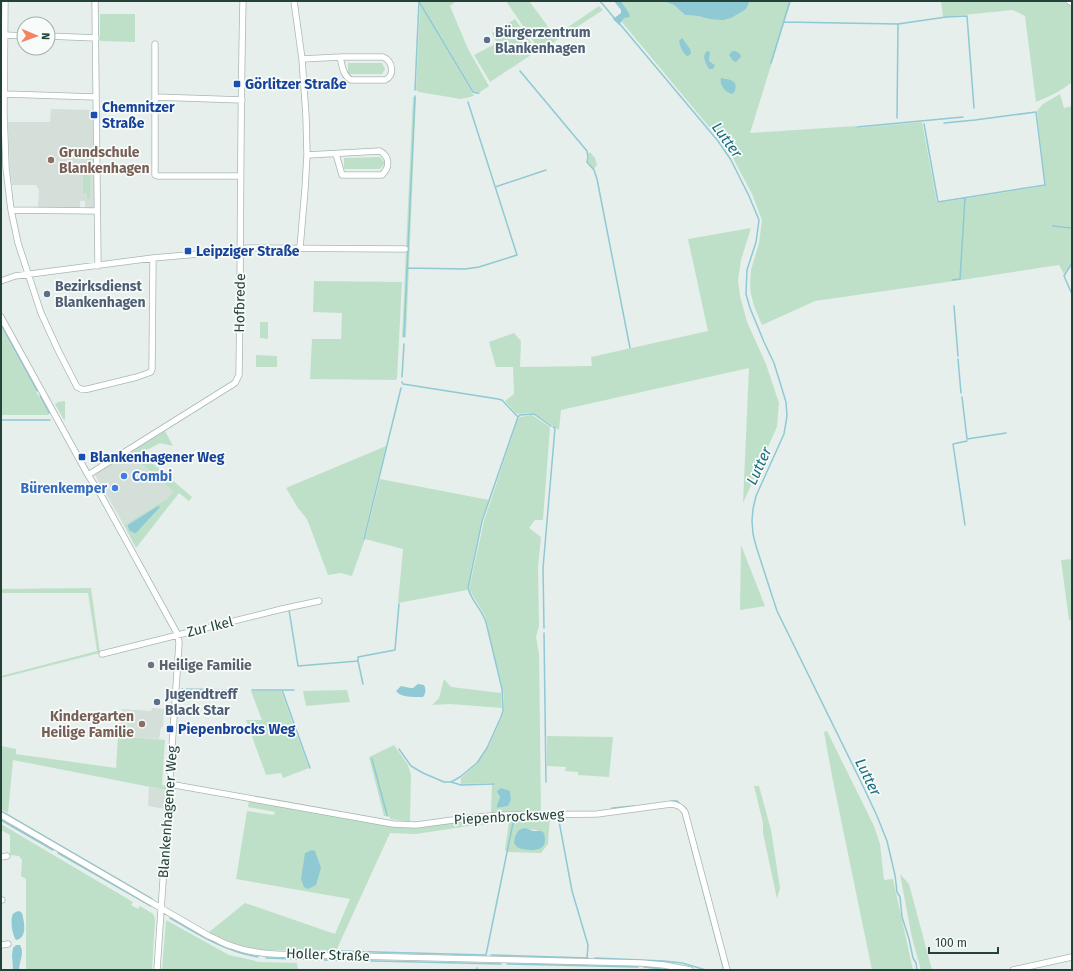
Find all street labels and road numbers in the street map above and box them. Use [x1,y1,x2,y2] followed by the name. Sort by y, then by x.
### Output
[231,273,249,333] street label: Hofbrede
[185,613,235,641] street label: Zur Ikel
[155,744,181,879] street label: Blankenhagener Weg
[453,806,565,828] street label: Piepenbrocksweg
[286,945,370,965] street label: Holler Straße

